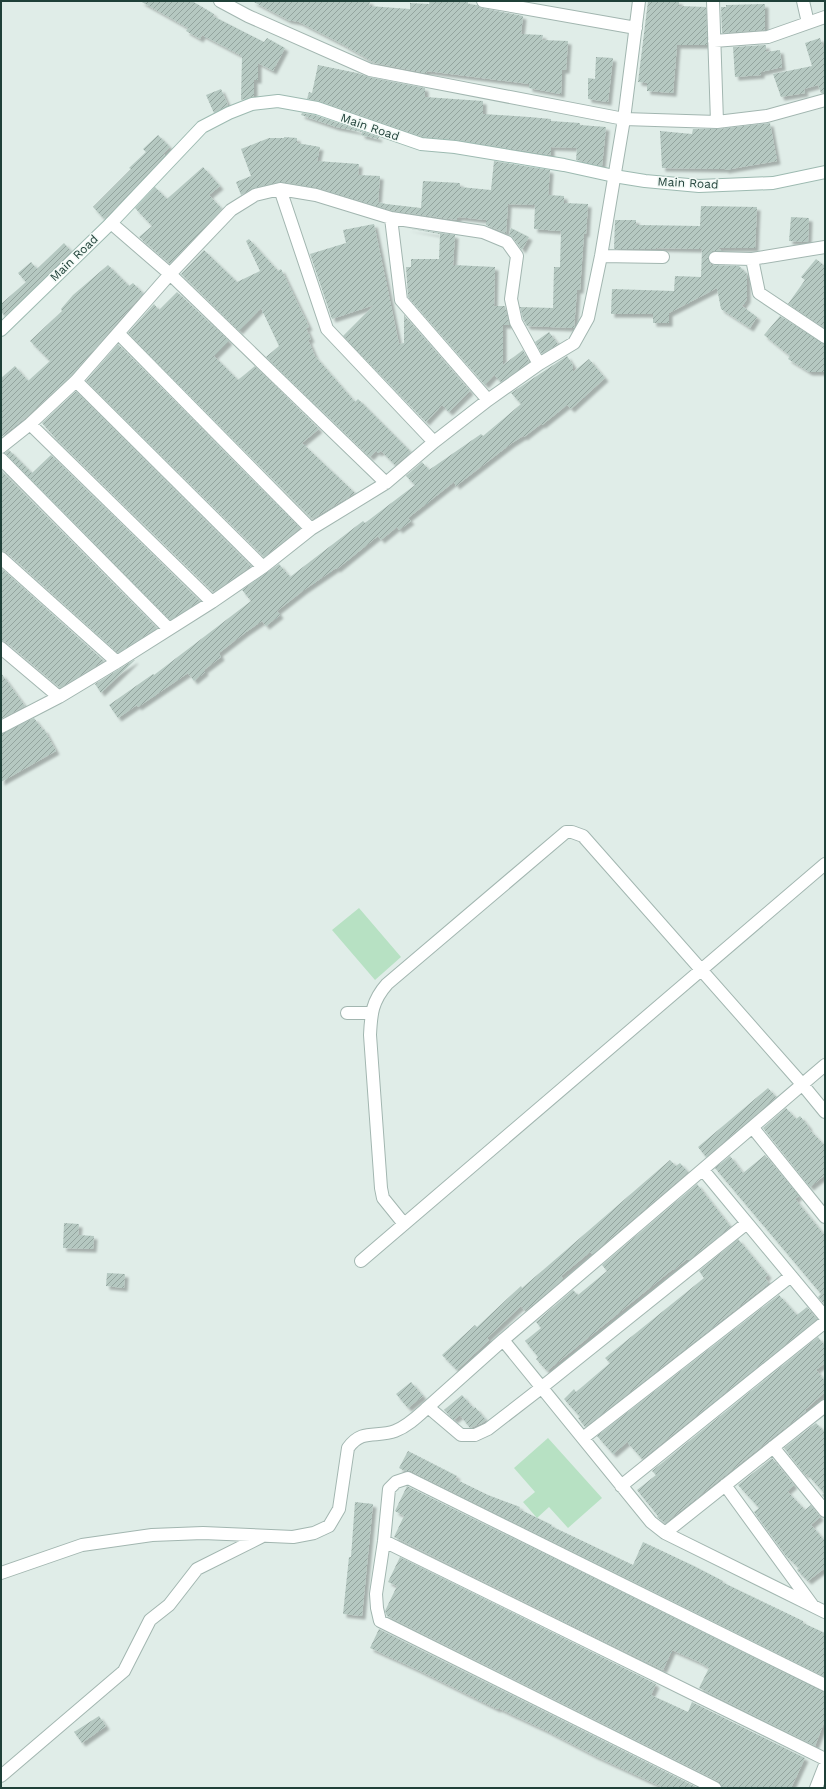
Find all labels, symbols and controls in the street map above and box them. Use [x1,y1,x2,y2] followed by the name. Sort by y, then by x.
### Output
[339,110,401,144] street label: Main Road
[657,174,719,192] street label: Main Road
[47,232,101,284] street label: Main Road

